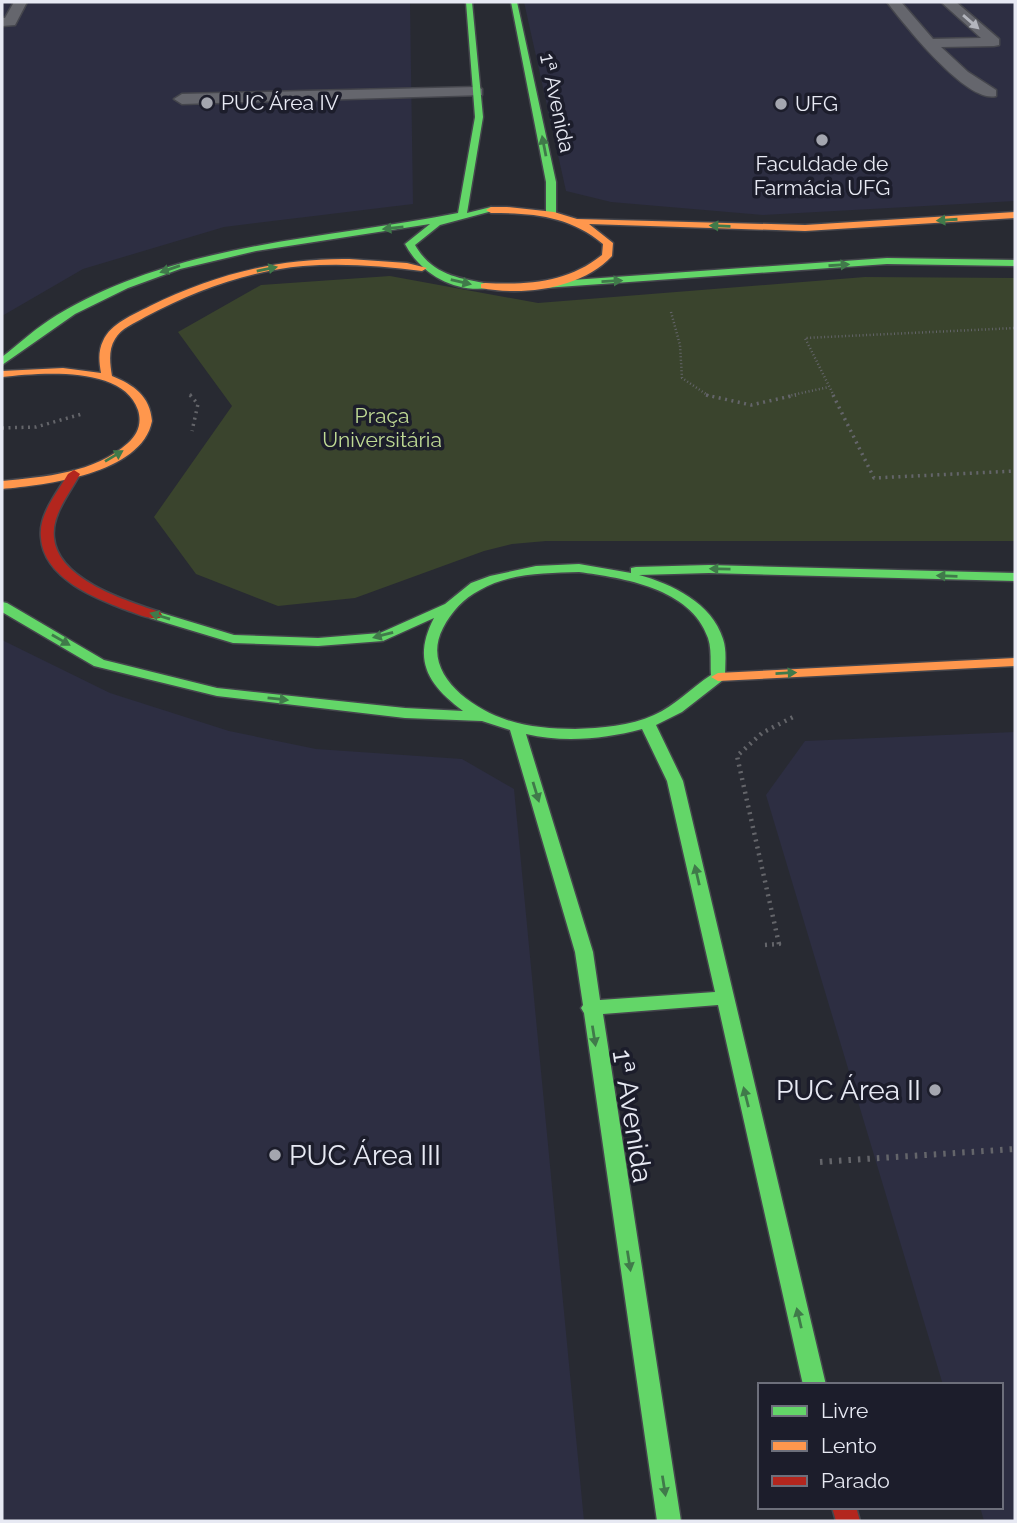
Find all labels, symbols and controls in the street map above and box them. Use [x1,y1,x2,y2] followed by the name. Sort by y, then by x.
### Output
[962,14,980,30] one-way arrow
[535,51,580,155] street label: 1ª Avenida
[221,90,339,115] place label: PUC Área IV
[795,91,838,116] place label: UFG
[199,95,215,111] marker: PUC Área IV
[773,96,789,112] marker: UFG
[814,132,830,148] marker: Faculdade de Farmácia UFG
[539,135,550,157] one-way arrow
[754,151,890,200] place label: Faculdade de Farmácia UFG
[936,214,958,225] one-way arrow
[709,220,731,232] one-way arrow
[382,223,404,234] one-way arrow
[828,259,850,270] one-way arrow
[159,264,180,275] one-way arrow
[256,264,278,275] one-way arrow
[601,276,623,287] one-way arrow
[450,277,472,288] one-way arrow
[322,403,442,452] park label: Praça Universitária
[104,449,123,462] one-way arrow
[708,564,730,575] one-way arrow
[936,570,958,581] one-way arrow
[149,610,170,621] one-way arrow
[373,630,394,640] one-way arrow
[51,634,70,647] one-way arrow
[775,667,797,678] one-way arrow
[267,693,289,704] one-way arrow
[531,781,541,802] one-way arrow
[691,864,702,886] one-way arrow
[589,1025,600,1047] one-way arrow
[606,1047,659,1185] street label: 1ª Avenida
[776,1074,921,1107] place label: PUC Área II
[927,1082,943,1098] marker: PUC Área II
[741,1086,752,1108] one-way arrow
[289,1139,441,1172] place label: PUC Área III
[267,1147,283,1163] marker: PUC Área III
[624,1250,635,1272] one-way arrow
[794,1307,805,1329] one-way arrow
[758,1383,1003,1509] legend
[821,1398,868,1423] text: Livre
[821,1433,877,1458] text: Lento
[821,1468,890,1493] text: Parado
[658,1475,669,1497] one-way arrow

